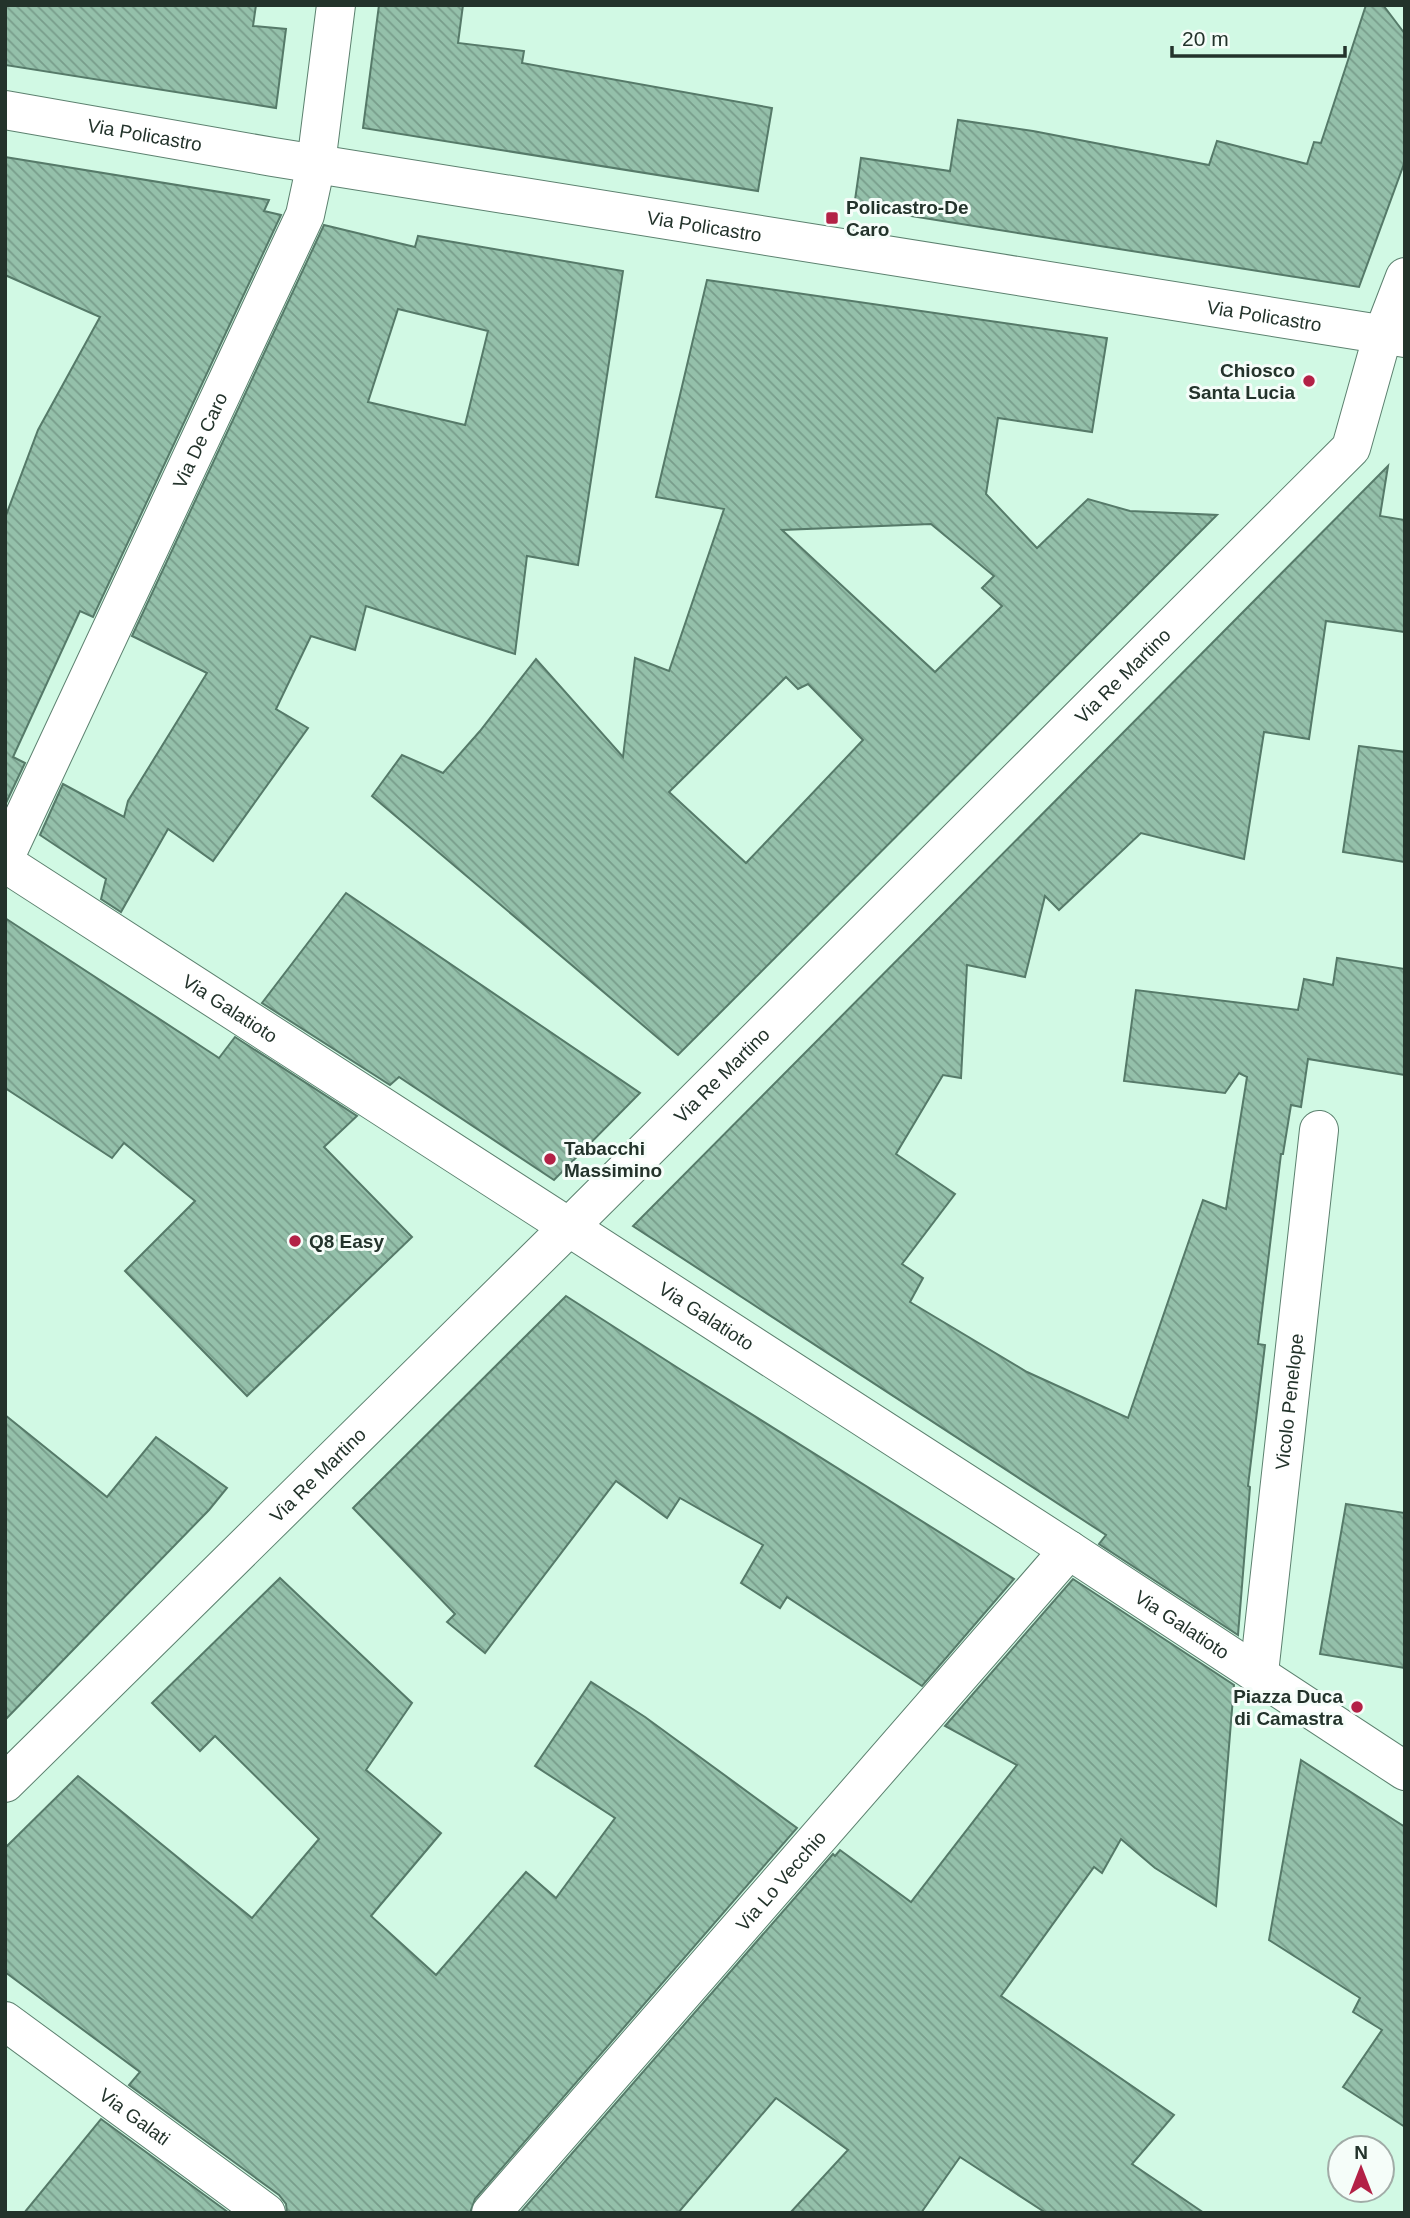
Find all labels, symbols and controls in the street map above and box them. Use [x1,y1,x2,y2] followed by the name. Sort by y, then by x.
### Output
[1172,14,1345,58] scale bar
[1182,27,1229,50] text: 20 m
[86,115,204,155] street label: Via Policastro
[846,197,968,240] place label: Policastro-De Caro
[645,207,763,246] street label: Via Policastro
[824,210,840,226] marker: Policastro-De Caro
[1205,296,1323,336] street label: Via Policastro
[1188,360,1295,403] place label: Chiosco Santa Lucia
[1301,373,1317,389] marker: Chiosco Santa Lucia
[169,389,232,492] street label: Via De Caro
[1071,624,1175,728] street label: Via Re Martino
[179,971,281,1047] street label: Via Galatioto
[670,1024,774,1127] street label: Via Re Martino
[564,1138,662,1181] place label: Tabacchi Massimino
[542,1151,558,1167] marker: Tabacchi Massimino
[309,1231,384,1252] place label: Q8 Easy
[287,1233,303,1249] marker: Q8 Easy
[655,1278,758,1355] street label: Via Galatioto
[1272,1332,1307,1471] street label: Vicolo Penelope
[266,1424,370,1527] street label: Via Re Martino
[1131,1586,1233,1663] street label: Via Galatioto
[1233,1686,1343,1729] place label: Piazza Duca di Camastra
[1349,1699,1365,1715] marker: Piazza Duca di Camastra
[732,1827,830,1935] street label: Via Lo Vecchio
[95,2084,174,2150] street label: Via Galati
[1326,2134,1396,2204] north arrow
[1354,2142,1368,2163] text: N

